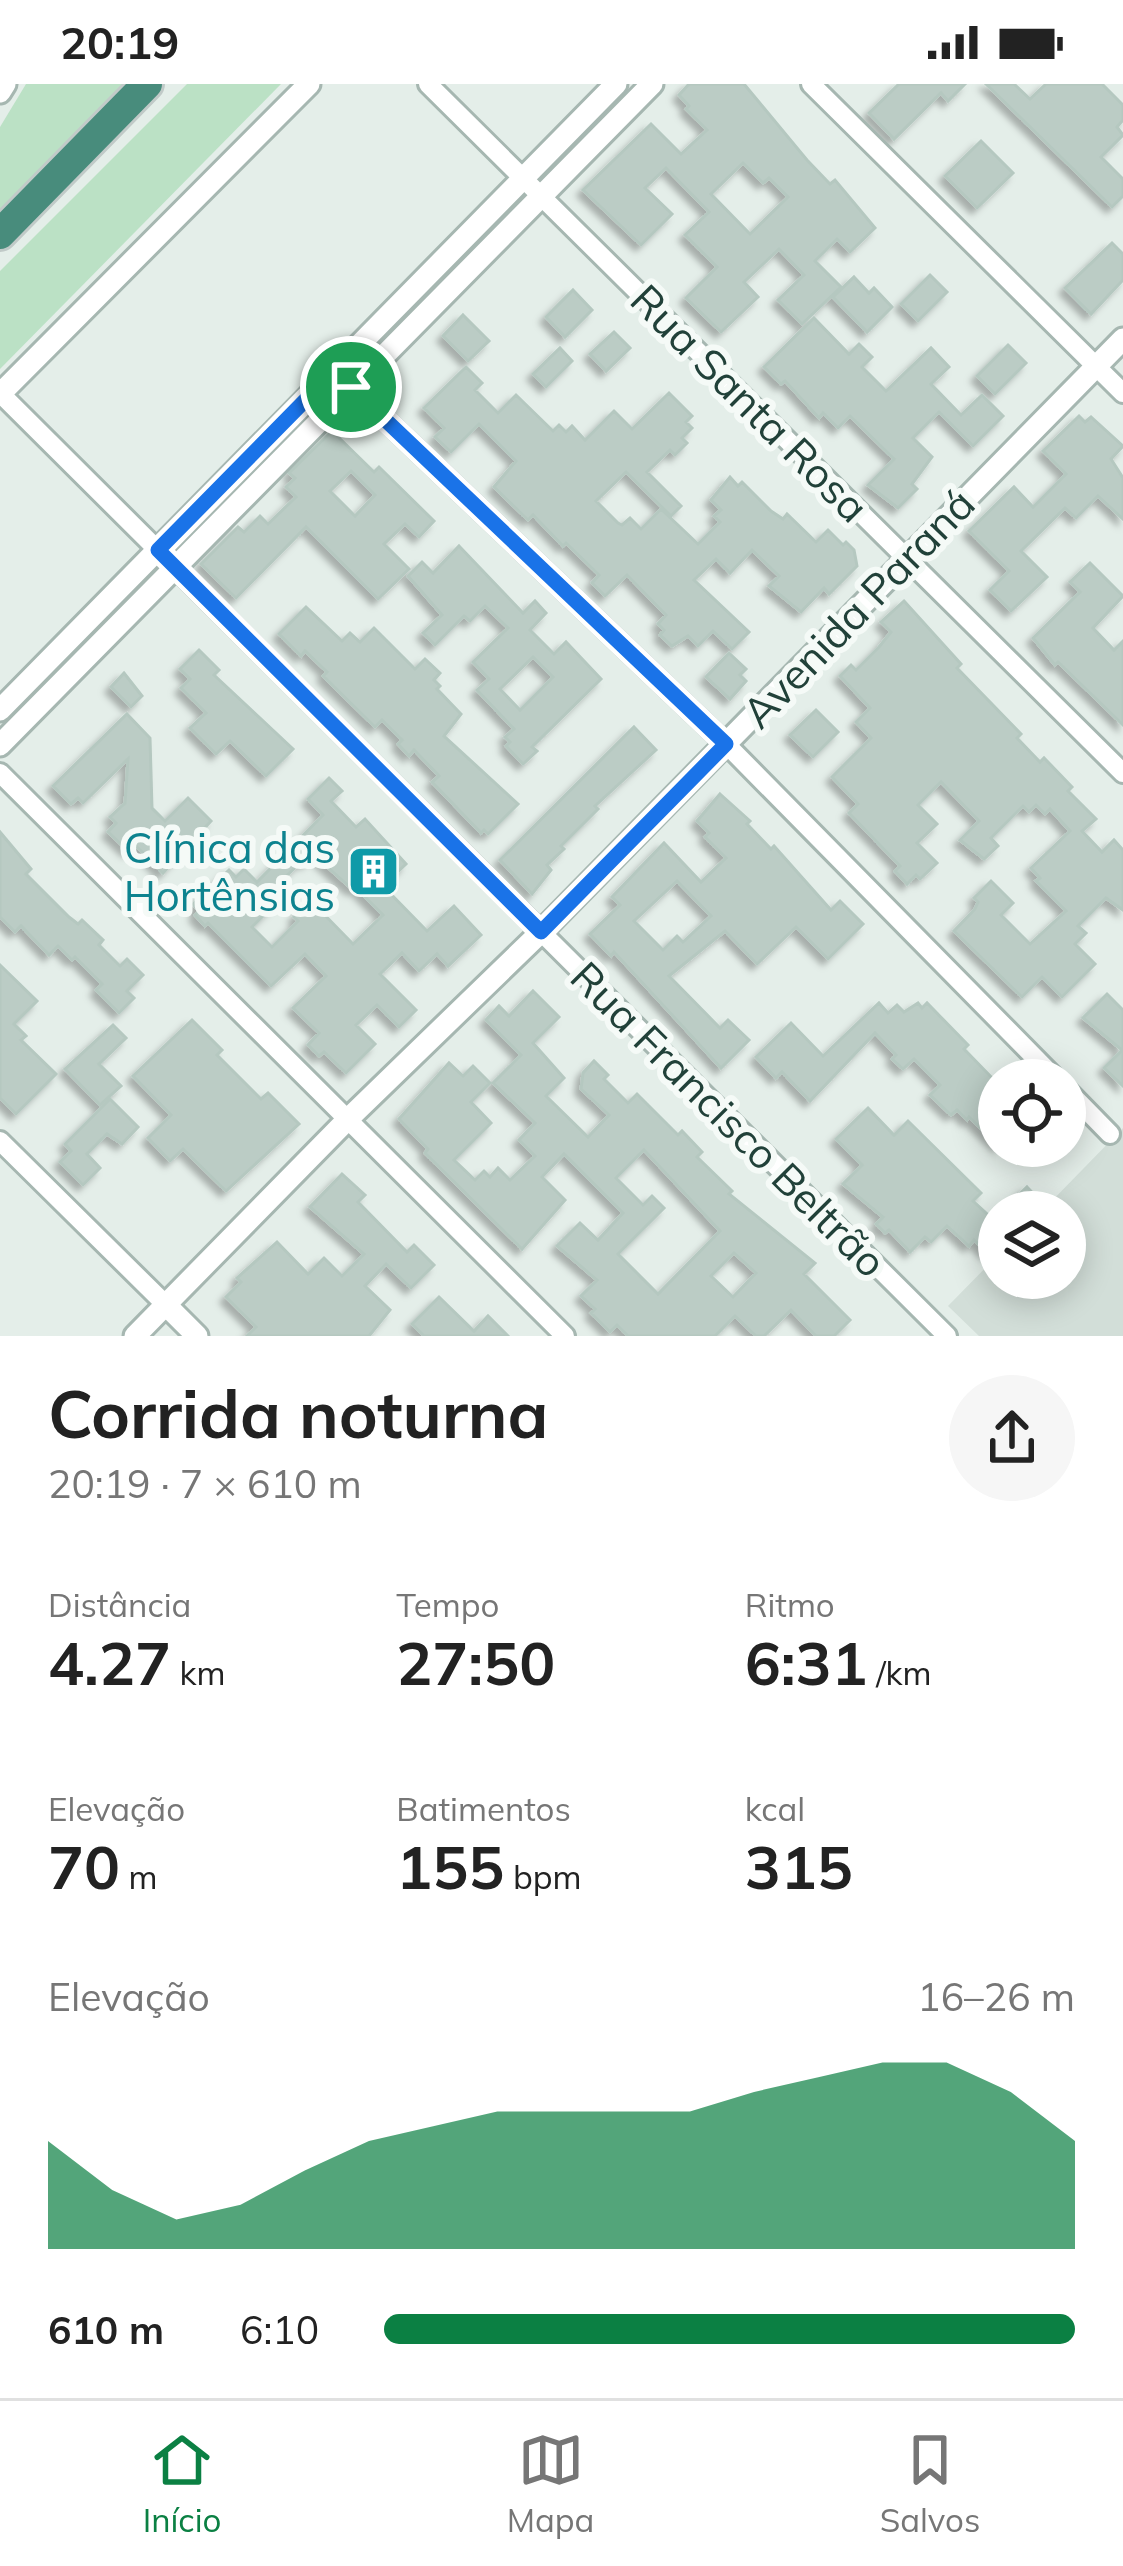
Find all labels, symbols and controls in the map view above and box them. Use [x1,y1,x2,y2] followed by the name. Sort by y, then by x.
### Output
[60,14,179,70] text: 20:19
[620,273,880,533] street label: Rua Santa Rosa
[300,336,402,438] pin
[318,354,384,420] icon: arrive
[731,477,985,739] street label: Avenida Paraná
[124,821,335,922] place label: Clínica das Hortênsias
[346,843,402,899] building icon: Clínica das Hortênsias
[560,950,898,1288] street label: Rua Francisco Beltrão
[978,1059,1086,1299] map controls
[978,1059,1086,1167] button: locate
[978,1191,1086,1299] button: layers
[48,1372,549,1455] text: Corrida noturna
[949,1375,1075,1501] button: share
[48,1459,362,1508] text: 20:19 · 7 × 610 m
[48,1584,191,1625] text: Distância
[396,1584,499,1625] text: Tempo
[745,1584,835,1625] text: Ritmo
[48,1625,171,1700] text: 4.27
[396,1625,555,1700] text: 27:50
[745,1625,868,1700] text: 6:31
[171,1652,225,1693] text: km
[868,1652,931,1693] text: /km
[48,1788,185,1829] text: Elevação
[396,1788,571,1829] text: Batimentos
[745,1788,805,1829] text: kcal
[48,1829,120,1904] text: 70
[396,1829,504,1904] text: 155
[745,1829,853,1904] text: 315
[120,1856,158,1897] text: m
[504,1856,582,1897] text: bpm
[48,1972,210,2021] text: Elevação
[917,1972,1075,2021] text: 16–26 m
[48,2305,164,2354] text: 610 m
[240,2305,319,2354] text: 6:10
[143,2427,221,2540] tab: Início
[507,2427,594,2540] tab: Mapa
[880,2427,980,2540] tab: Salvos

